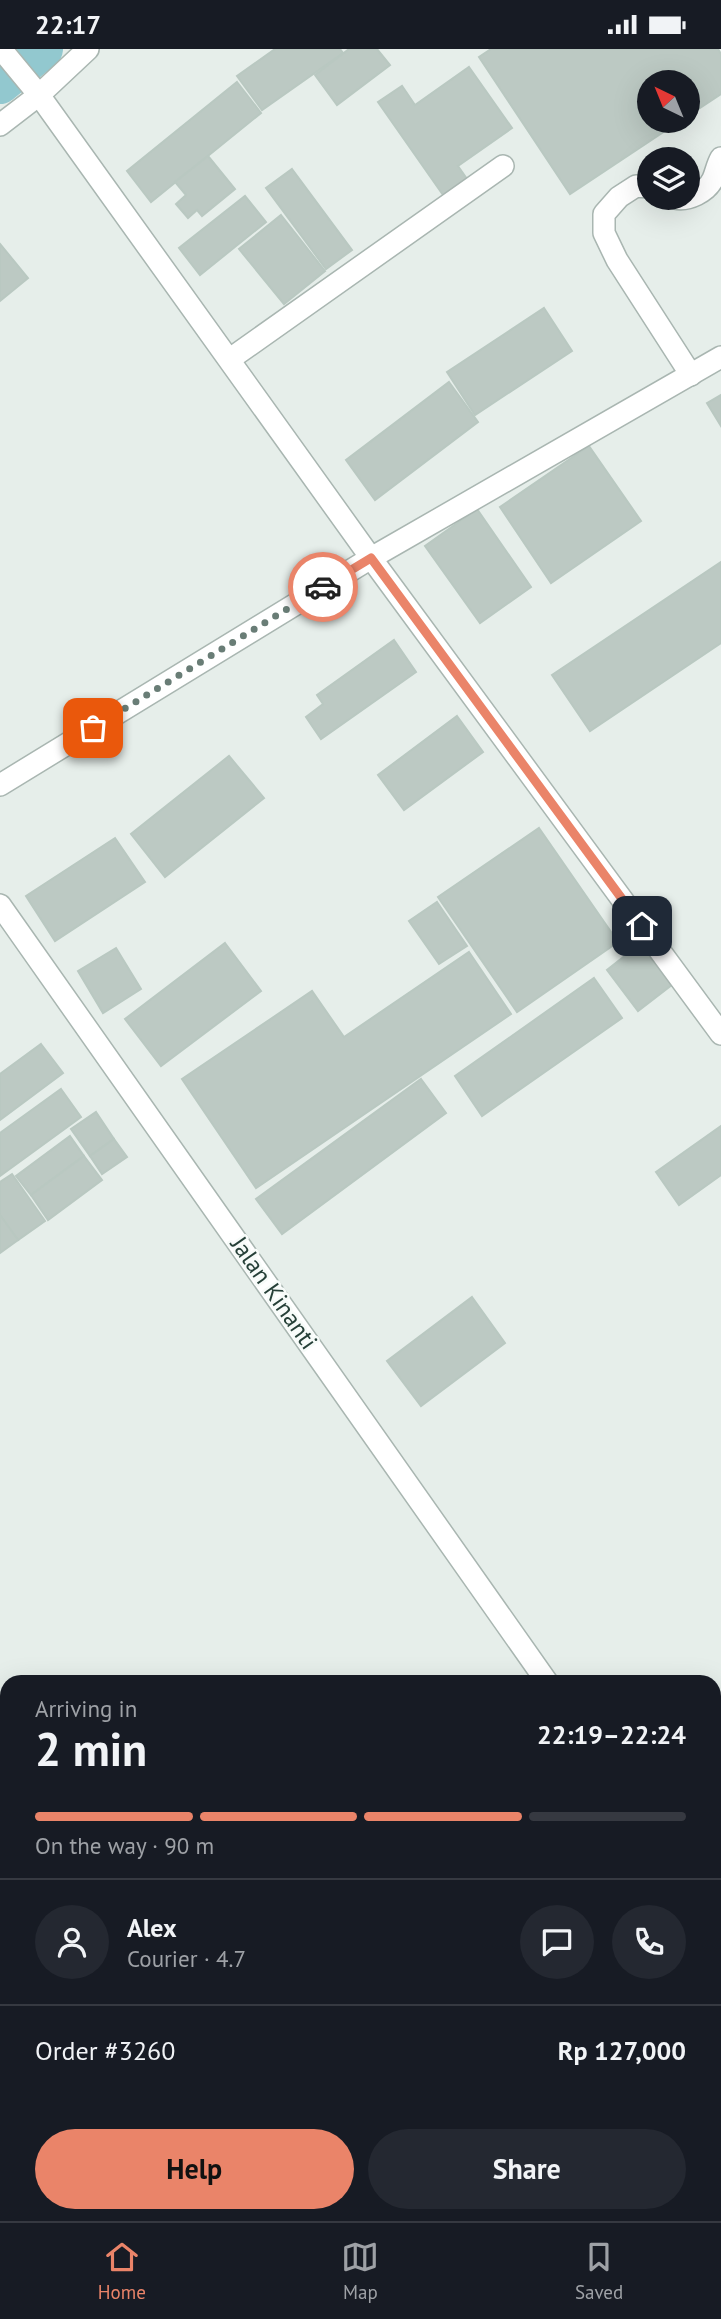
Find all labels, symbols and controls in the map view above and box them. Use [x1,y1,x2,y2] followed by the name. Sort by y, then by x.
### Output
[35,8,101,41] text: 22:17
[637,70,700,133] north arrow
[637,70,700,210] map controls
[637,147,700,210] button: layers
[288,552,358,622] courier
[304,568,342,606] icon: car
[63,698,123,758] pin
[74,709,112,747] icon: bag
[612,896,672,956] pin
[623,907,661,945] icon: home
[224,1229,325,1355] street label: Jalan Kinanti
[35,1694,137,1723] text: Arriving in
[537,1718,686,1751] text: 22:19–22:24
[35,1719,147,1779] text: 2 min
[35,1831,214,1860] text: On the way · 90 m
[35,1905,109,1979] button: person
[520,1905,594,1979] button: chat
[612,1905,686,1979] button: phone
[127,1911,177,1944] text: Alex
[127,1944,246,1973] text: Courier · 4.7
[35,2034,175,2067] text: Order #3260
[558,2034,686,2067] text: Rp 127,000
[35,2129,354,2209] button: Help
[368,2129,686,2209] button: Share
[98,2238,146,2304] tab: Home
[341,2238,379,2304] tab: Map
[575,2238,623,2304] tab: Saved

